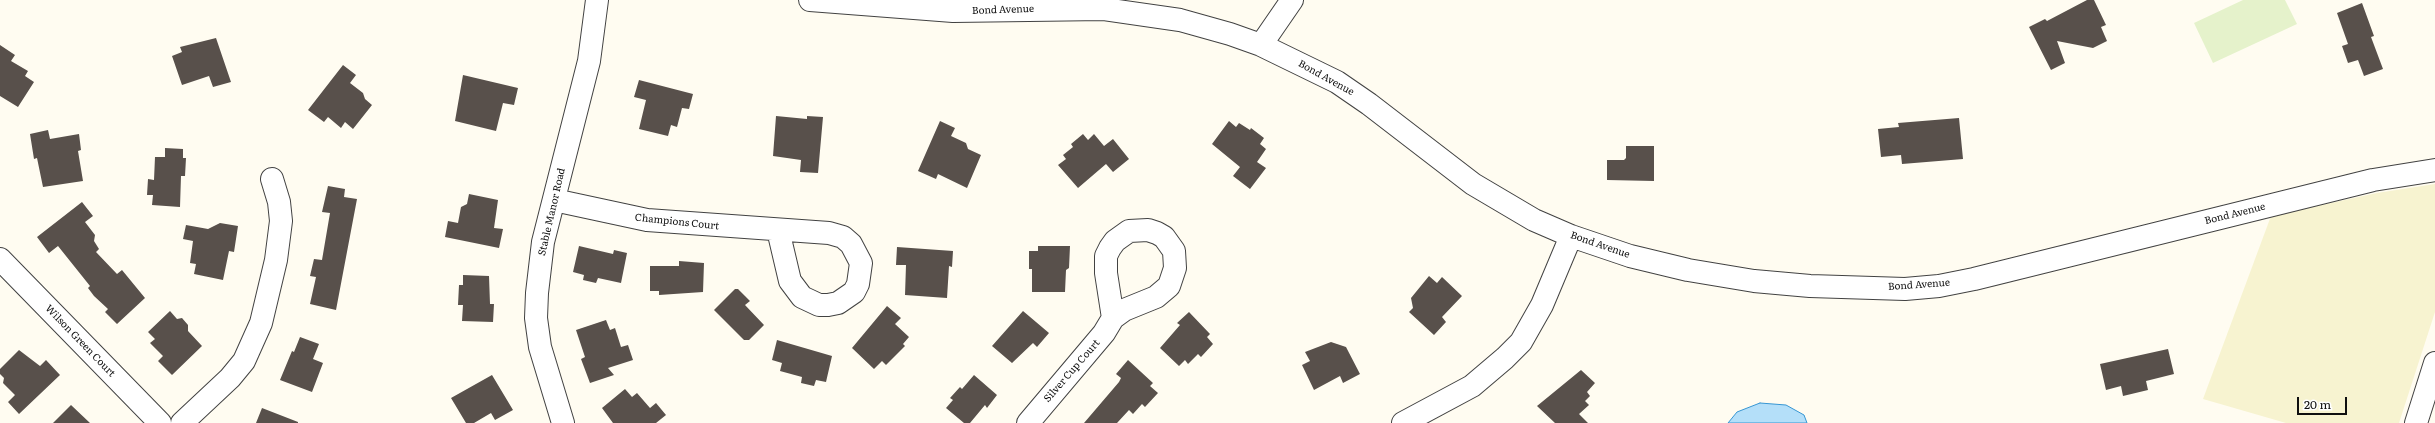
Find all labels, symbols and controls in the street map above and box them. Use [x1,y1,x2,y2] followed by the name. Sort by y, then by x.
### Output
[972,3,1034,17] street label: Bond Avenue
[1296,58,1356,98] street label: Bond Avenue
[536,167,568,257] street label: Stable Manor Road
[2203,201,2267,227] street label: Bond Avenue
[634,212,720,232] street label: Champions Court
[1569,229,1631,261] street label: Bond Avenue
[1888,277,1950,293] street label: Bond Avenue
[43,303,117,379] street label: Wilson Green Court
[1042,337,1102,405] street label: Silver Cup Court
[2299,389,2349,415] scale bar
[2304,395,2331,413] text: 20 m

